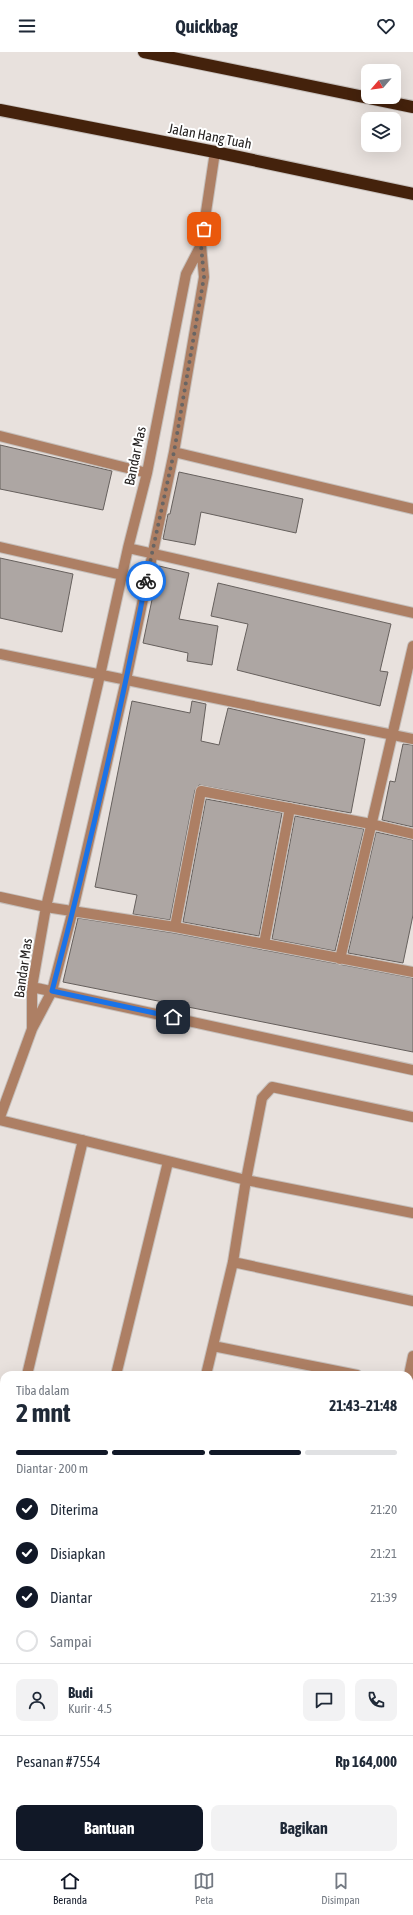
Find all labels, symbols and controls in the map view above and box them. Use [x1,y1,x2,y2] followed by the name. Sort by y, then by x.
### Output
[16,15,38,37] icon: menu
[375,15,397,37] icon: heart
[175,16,238,37] text: Quickbag
[361,64,401,104] north arrow
[361,64,401,152] map controls
[361,112,401,152] button: layers
[167,120,253,152] street label: Jalan Hang Tuah
[187,212,221,246] pin
[193,218,215,240] icon: bag
[121,425,149,487] street label: Bandar Mas
[126,561,166,601] courier
[135,570,157,592] icon: bike
[11,937,35,999] street label: Bandar Mas
[156,1000,190,1034] pin
[162,1006,184,1028] icon: home
[16,1383,69,1398] text: Tiba dalam
[329,1397,397,1414] text: 21:43–21:48
[16,1398,71,1428] text: 2 mnt
[16,1461,88,1476] text: Diantar · 200 m
[16,1498,38,1520] icon: check
[50,1501,98,1518] text: Diterima
[370,1502,397,1517] text: 21:20
[16,1542,38,1564] icon: check
[50,1545,106,1562] text: Disiapkan
[370,1546,397,1561] text: 21:21
[16,1586,38,1608] icon: check
[50,1589,92,1606] text: Diantar
[370,1590,397,1605] text: 21:39
[50,1633,92,1650] text: Sampai
[16,1679,58,1721] button: person
[303,1679,345,1721] button: chat
[355,1679,397,1721] button: phone
[68,1684,93,1701] text: Budi
[68,1701,112,1716] text: Kurir · 4.5
[16,1753,101,1770] text: Pesanan #7554
[335,1753,397,1770] text: Rp 164,000
[16,1805,203,1851] button: Bantuan
[211,1805,397,1851] button: Bagikan
[53,1870,87,1906] tab: Beranda
[193,1870,215,1906] tab: Peta
[321,1870,360,1906] tab: Disimpan

